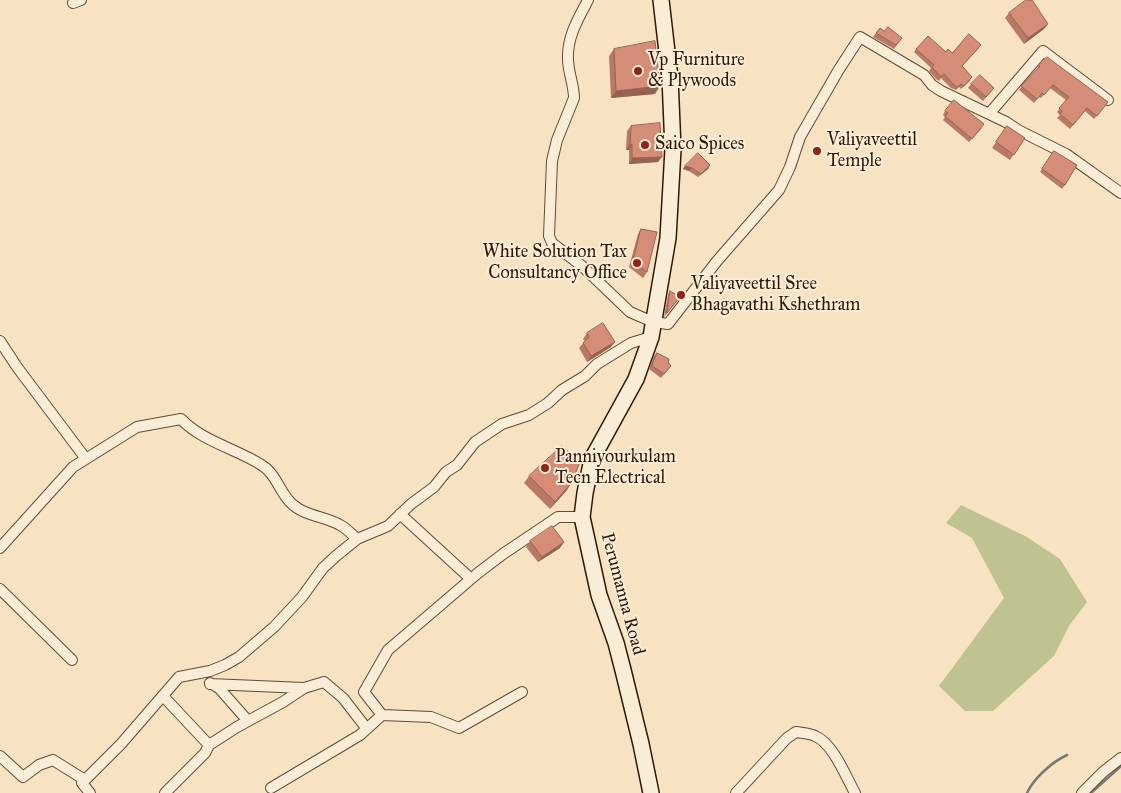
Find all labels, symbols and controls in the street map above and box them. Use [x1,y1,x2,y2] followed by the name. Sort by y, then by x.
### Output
[648,50,745,92] place label: Vp Furniture & Plywoods
[632,65,644,77] marker: Vp Furniture & Plywoods
[827,130,917,172] place label: Valiyaveettil Temple
[655,134,744,156] place label: Saico Spices
[639,139,651,151] marker: Saico Spices
[811,145,823,157] marker: Valiyaveettil Temple
[482,242,627,284] place label: White Solution Tax Consultancy Office
[631,257,643,269] marker: White Solution Tax Consultancy Office
[691,274,860,316] place label: Valiyaveettil Sree Bhagavathi Kshethram
[675,289,687,301] marker: Valiyaveettil Sree Bhagavathi Kshethram
[555,447,676,489] place label: Panniyourkulam Tecn Electrical
[539,462,551,474] marker: Panniyourkulam Tecn Electrical
[595,530,649,658] street label: Perumanna Road

